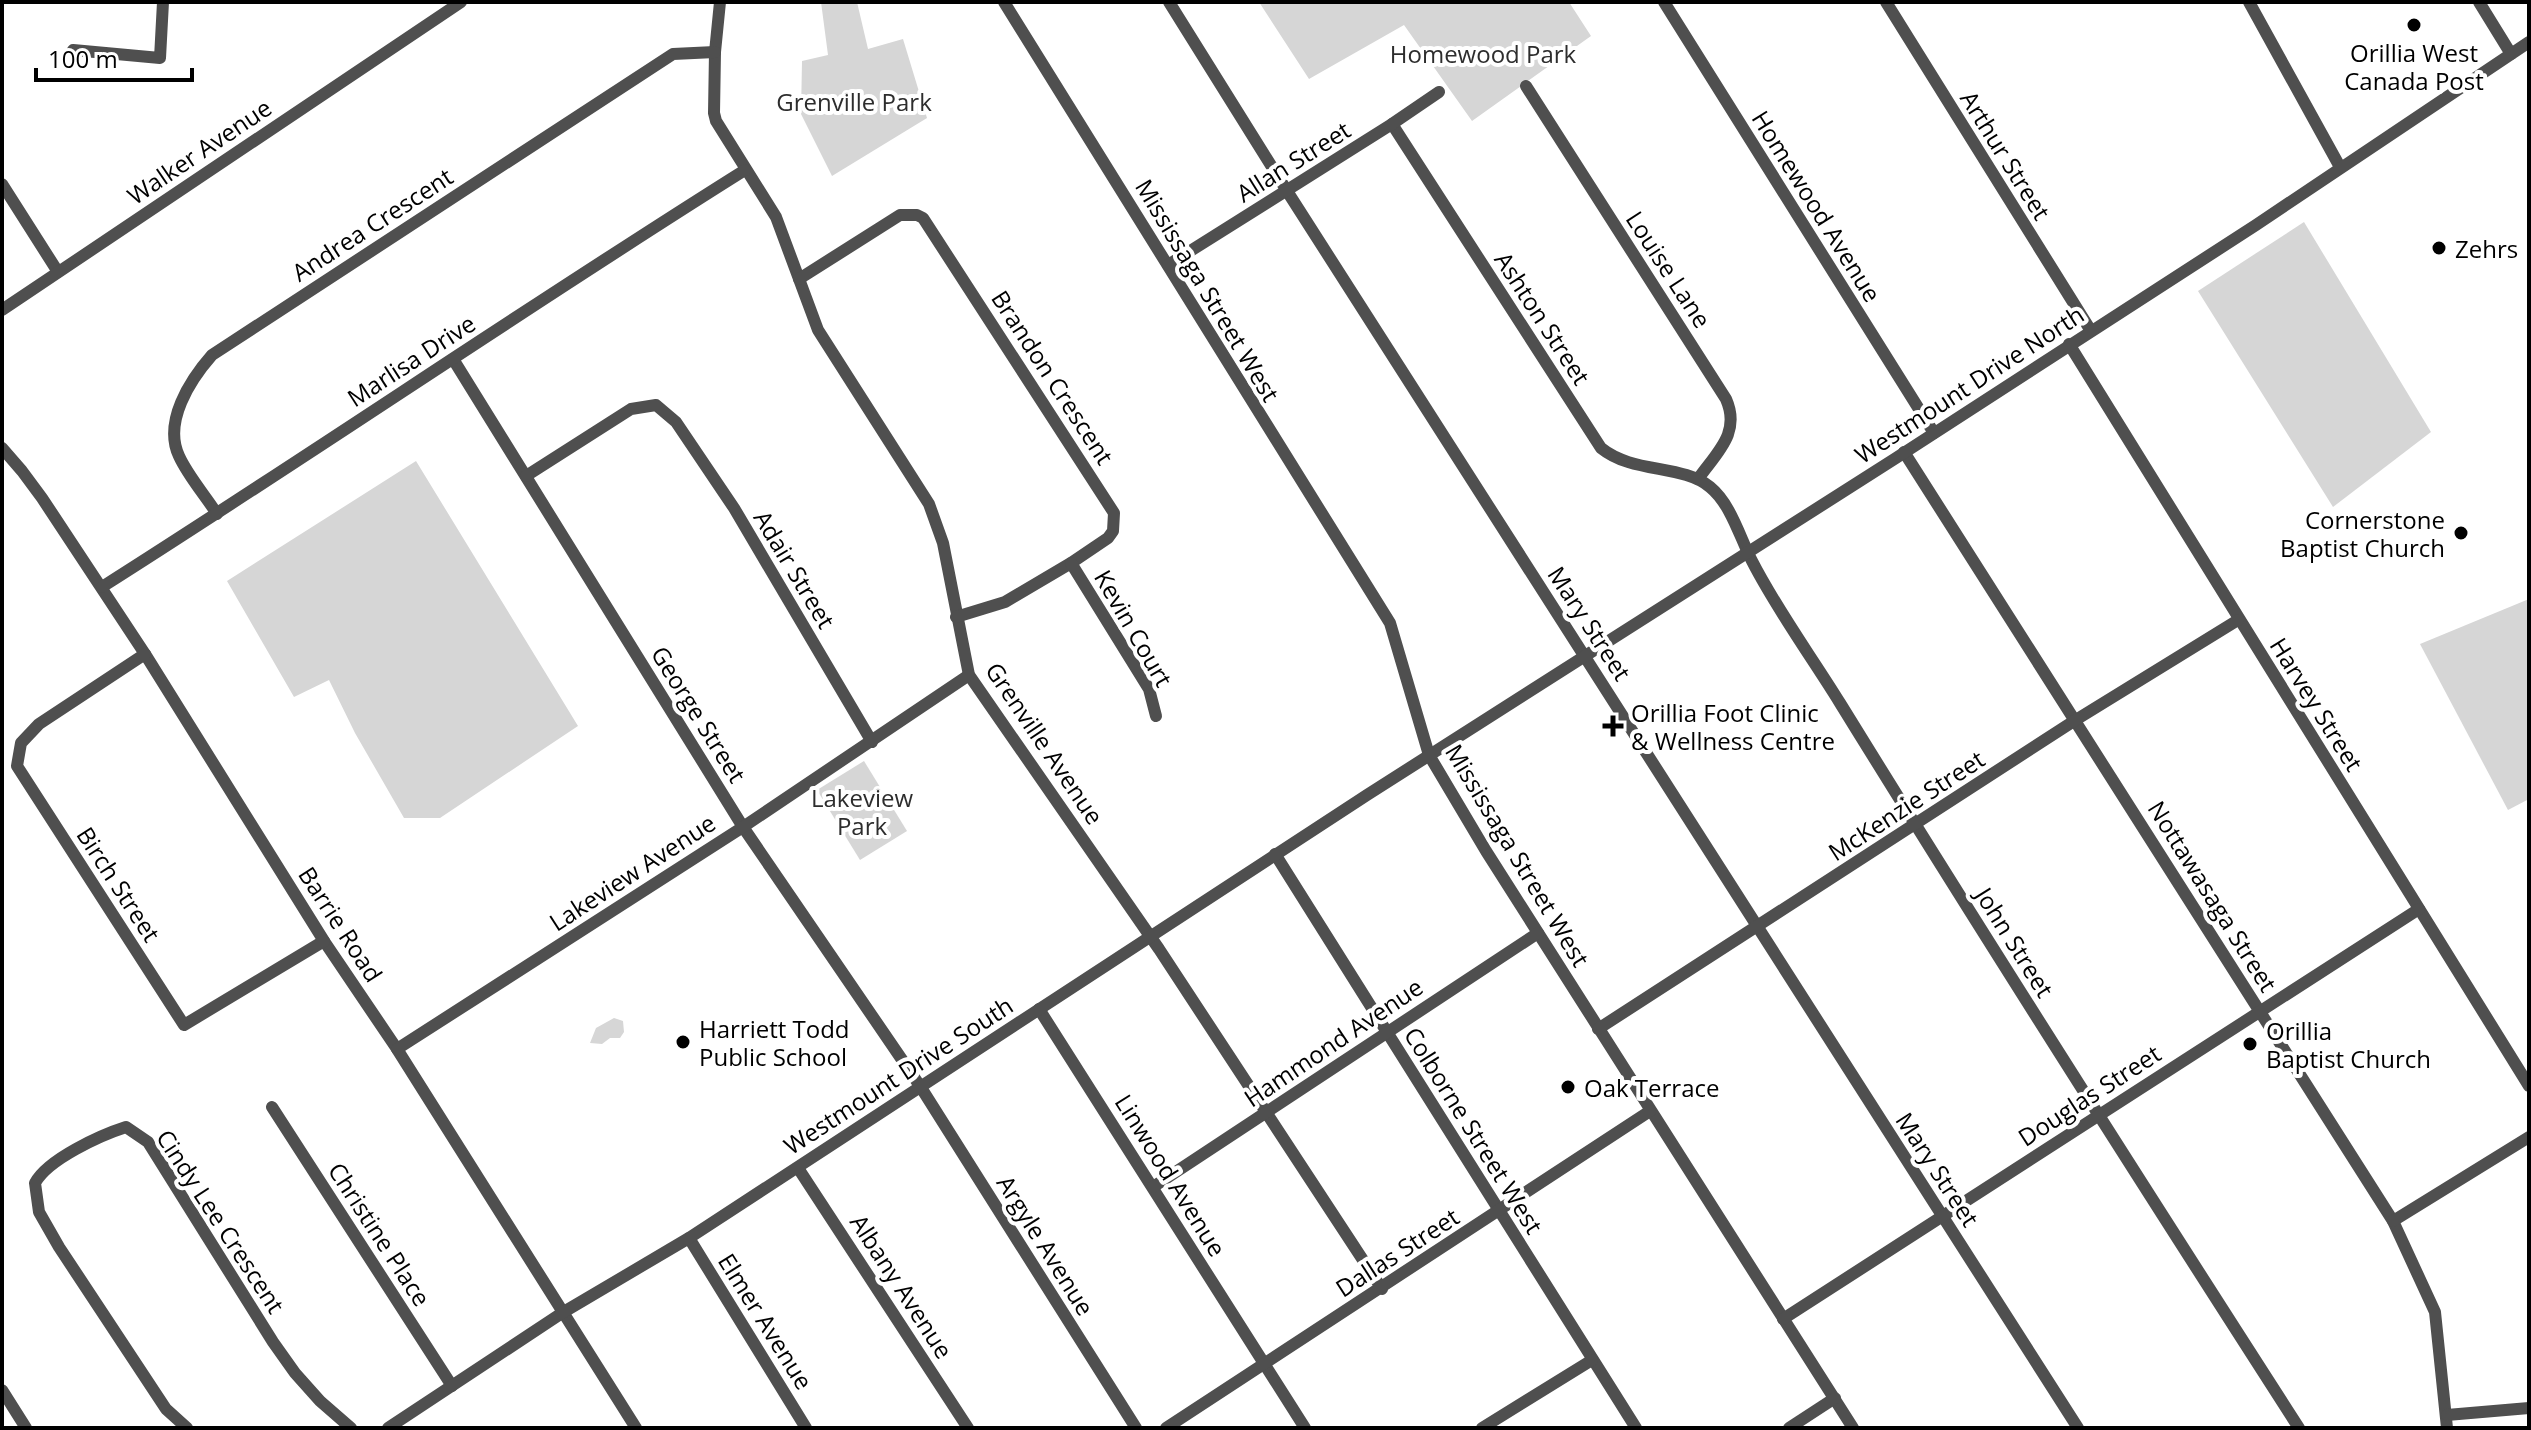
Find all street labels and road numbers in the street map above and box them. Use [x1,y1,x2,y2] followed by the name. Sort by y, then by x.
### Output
[1953,84,2059,226] street label: Arthur Street
[120,91,278,211] street label: Walker Avenue
[1745,104,1889,308] street label: Homewood Avenue
[1230,113,1356,209] street label: Allan Street
[285,160,459,288] street label: Andrea Crescent
[1128,173,1288,407] street label: Mississaga Street West
[1619,204,1719,334] street label: Louise Lane
[1488,245,1598,391] street label: Ashton Street
[984,284,1122,470] street label: Brandon Crescent
[1848,297,2090,471] street label: Westmount Drive North
[341,306,481,414] street label: Marlisa Drive
[747,504,843,634] street label: Adair Street
[1541,559,1639,687] street label: Mary Street
[1087,564,1181,692] street label: Kevin Court
[2263,631,2371,777] street label: Harvey Street
[644,640,754,788] street label: George Street
[979,655,1111,831] street label: Grenville Avenue
[1438,738,1598,972] street label: Mississaga Street West
[1822,742,1990,868] street label: McKenzie Street
[2141,794,2285,998] street label: Nottawasaga Street
[543,806,721,938] street label: Lakeview Avenue
[70,820,168,948] street label: Birch Street
[291,860,391,988] street label: Barrie Road
[1967,879,2062,1003] street label: John Street
[1237,970,1429,1114] street label: Hammond Avenue
[777,988,1019,1162] street label: Westmount Drive South
[1397,1020,1551,1240] street label: Colborne Street West
[2011,1037,2167,1153] street label: Douglas Street
[1108,1088,1234,1262] street label: Linwood Avenue
[1889,1105,1987,1233] street label: Mary Street
[149,1123,293,1319] street label: Cindy Lee Crescent
[321,1156,439,1312] street label: Christine Place
[990,1169,1102,1321] street label: Argyle Avenue
[1329,1200,1465,1304] street label: Dallas Street
[843,1207,961,1365] street label: Albany Avenue
[711,1247,821,1395] street label: Elmer Avenue

